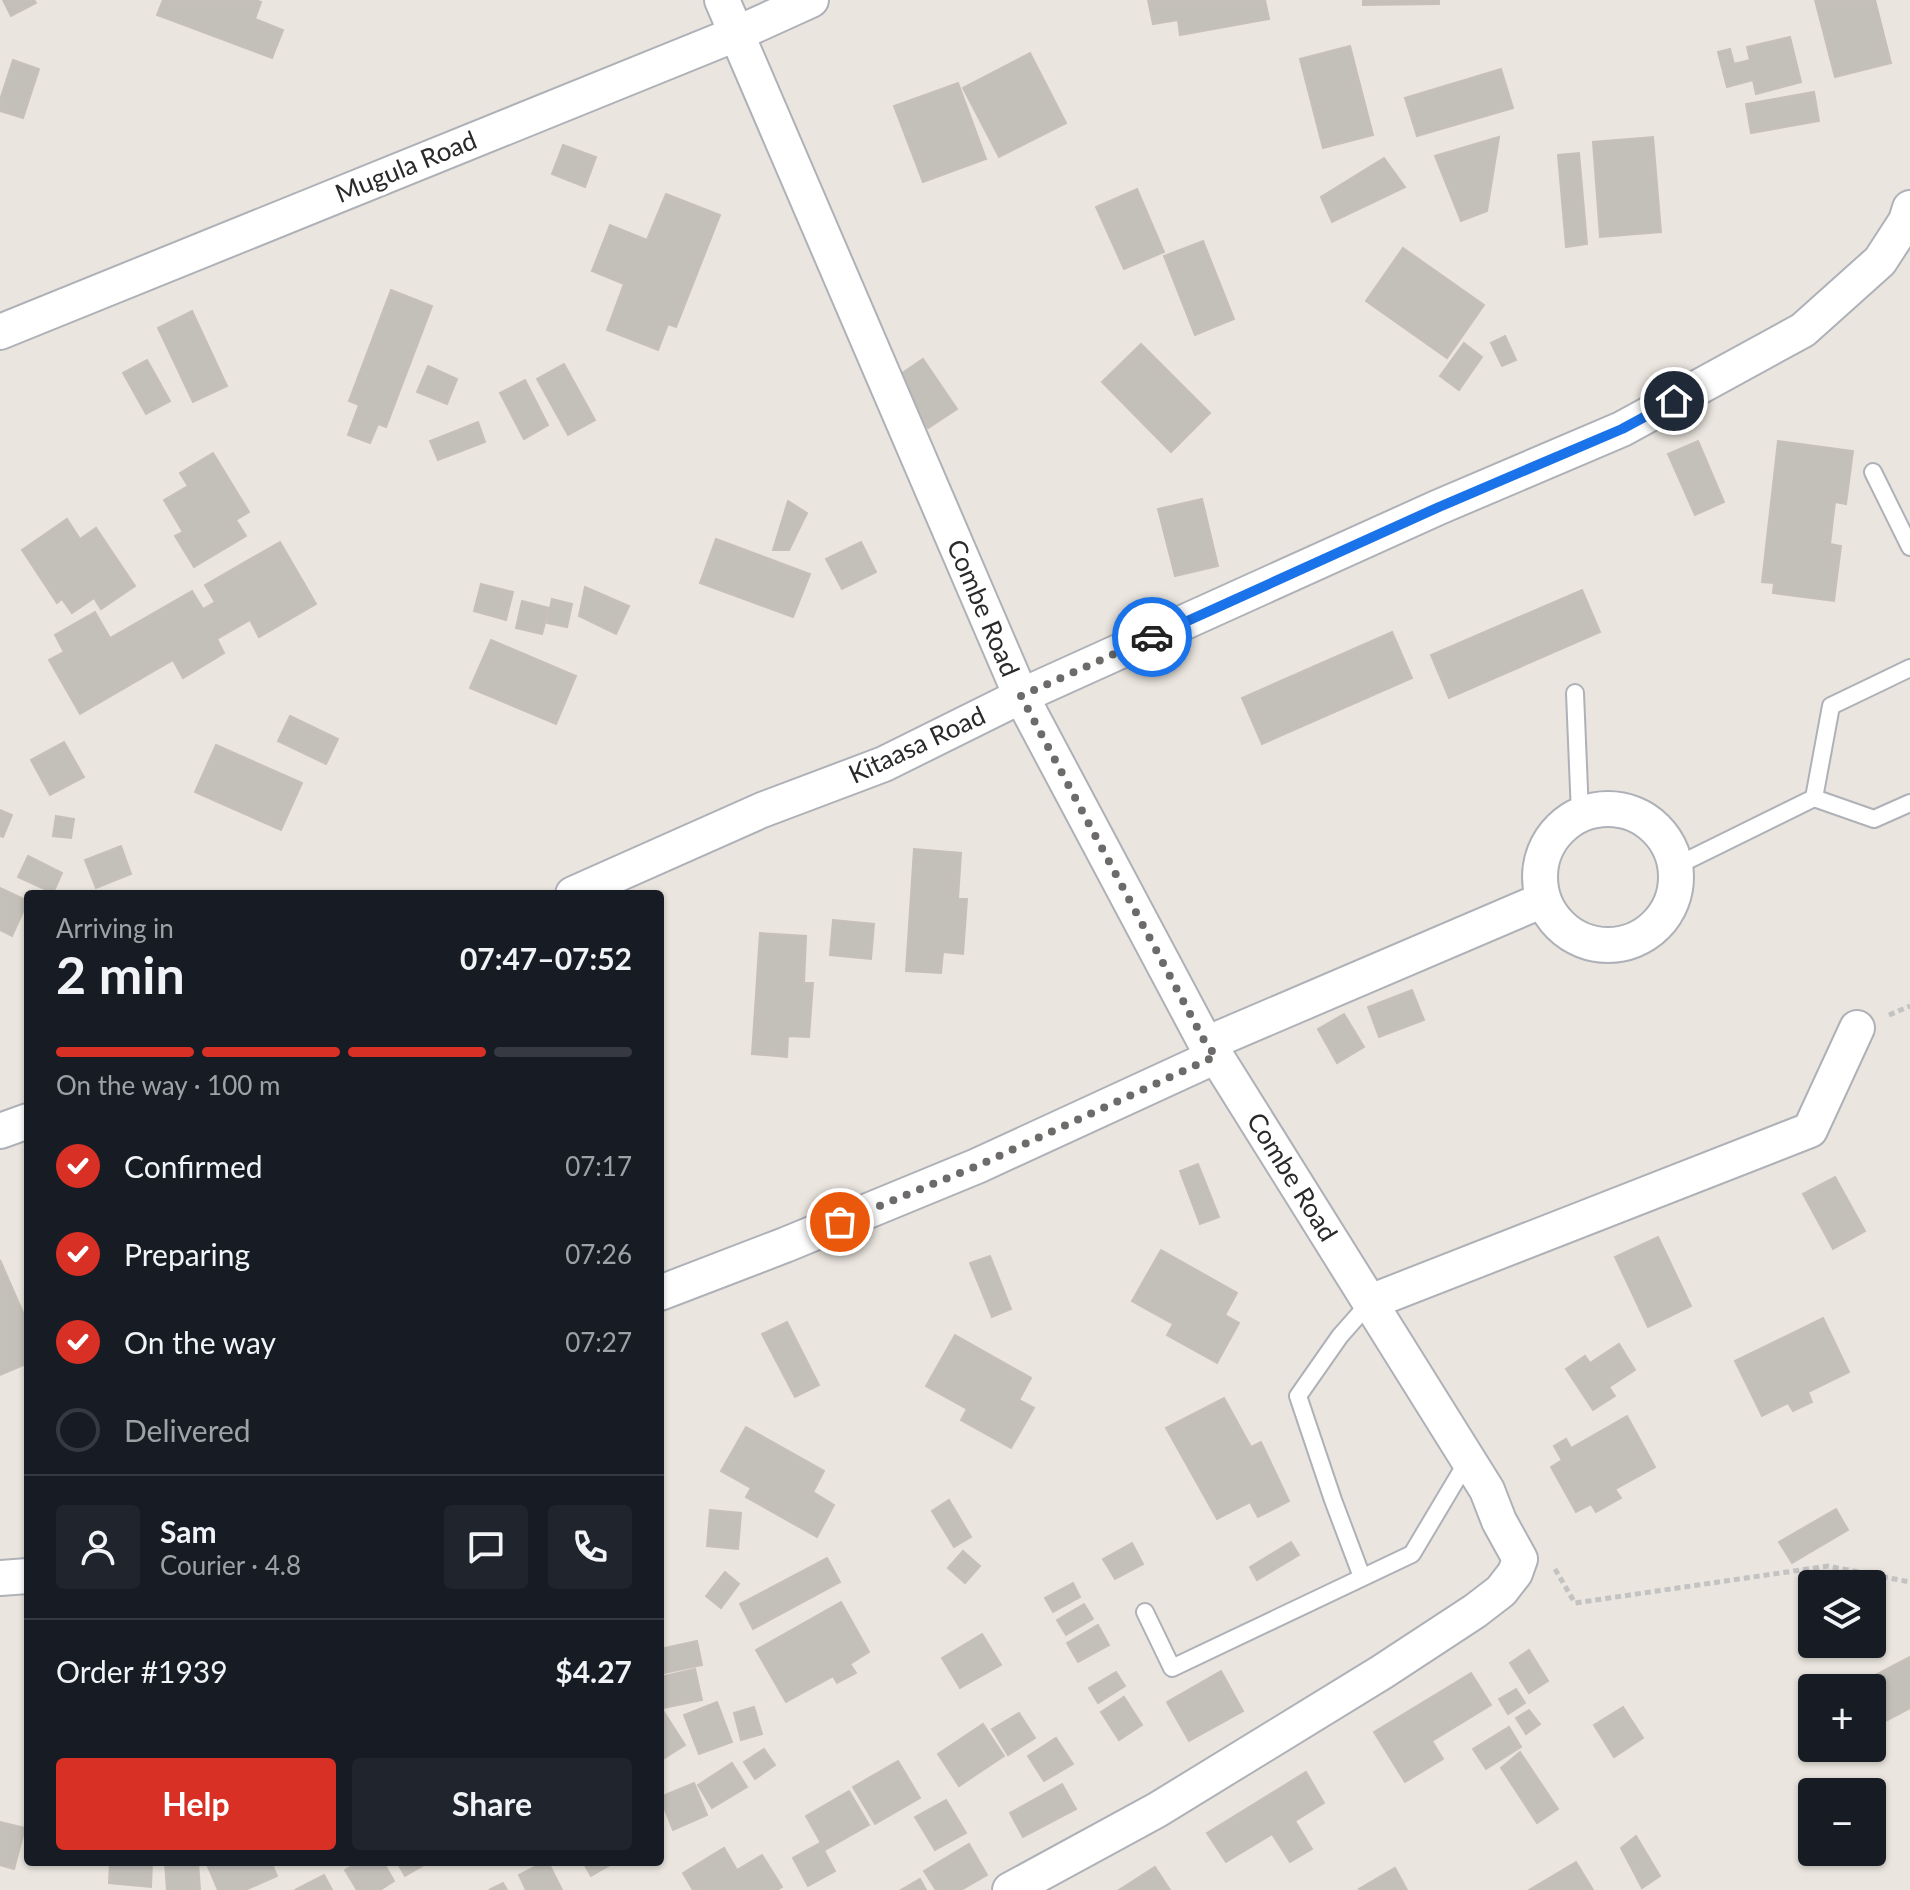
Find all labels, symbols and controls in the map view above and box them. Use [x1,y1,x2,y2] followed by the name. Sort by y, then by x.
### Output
[330,123,481,209] street label: Mugula Road
[1640,367,1708,435] pin
[1652,379,1696,423] icon: home
[941,534,1027,681] street label: Combe Road
[1112,597,1192,677] courier
[1130,615,1174,659] icon: car
[843,699,990,790] street label: Kitaasa Road
[56,912,174,944] text: Arriving in
[460,940,632,976] text: 07:47–07:52
[56,943,185,1005] text: 2 min
[56,1069,280,1101] text: On the way · 100 m
[1241,1106,1345,1247] street label: Combe Road
[56,1144,100,1188] icon: check
[124,1148,263,1184] text: Confirmed
[565,1150,632,1182] text: 07:17
[806,1188,874,1256] pin
[818,1200,862,1244] icon: bag
[56,1232,100,1276] icon: check
[124,1236,250,1272] text: Preparing
[565,1238,632,1270] text: 07:26
[56,1320,100,1364] icon: check
[124,1324,276,1360] text: On the way
[565,1326,632,1358] text: 07:27
[124,1412,251,1448] text: Delivered
[56,1505,140,1589] button: person
[444,1505,528,1589] button: chat
[548,1505,632,1589] button: phone
[160,1513,217,1549] text: Sam
[160,1549,301,1581] text: Courier · 4.8
[1798,1570,1886,1866] map controls
[1798,1570,1886,1658] button: layers
[56,1653,228,1689] text: Order #1939
[555,1653,632,1689] text: $4.27
[1798,1674,1886,1762] button: +
[56,1758,336,1850] button: Help
[352,1758,632,1850] button: Share
[1798,1778,1886,1866] button: −

